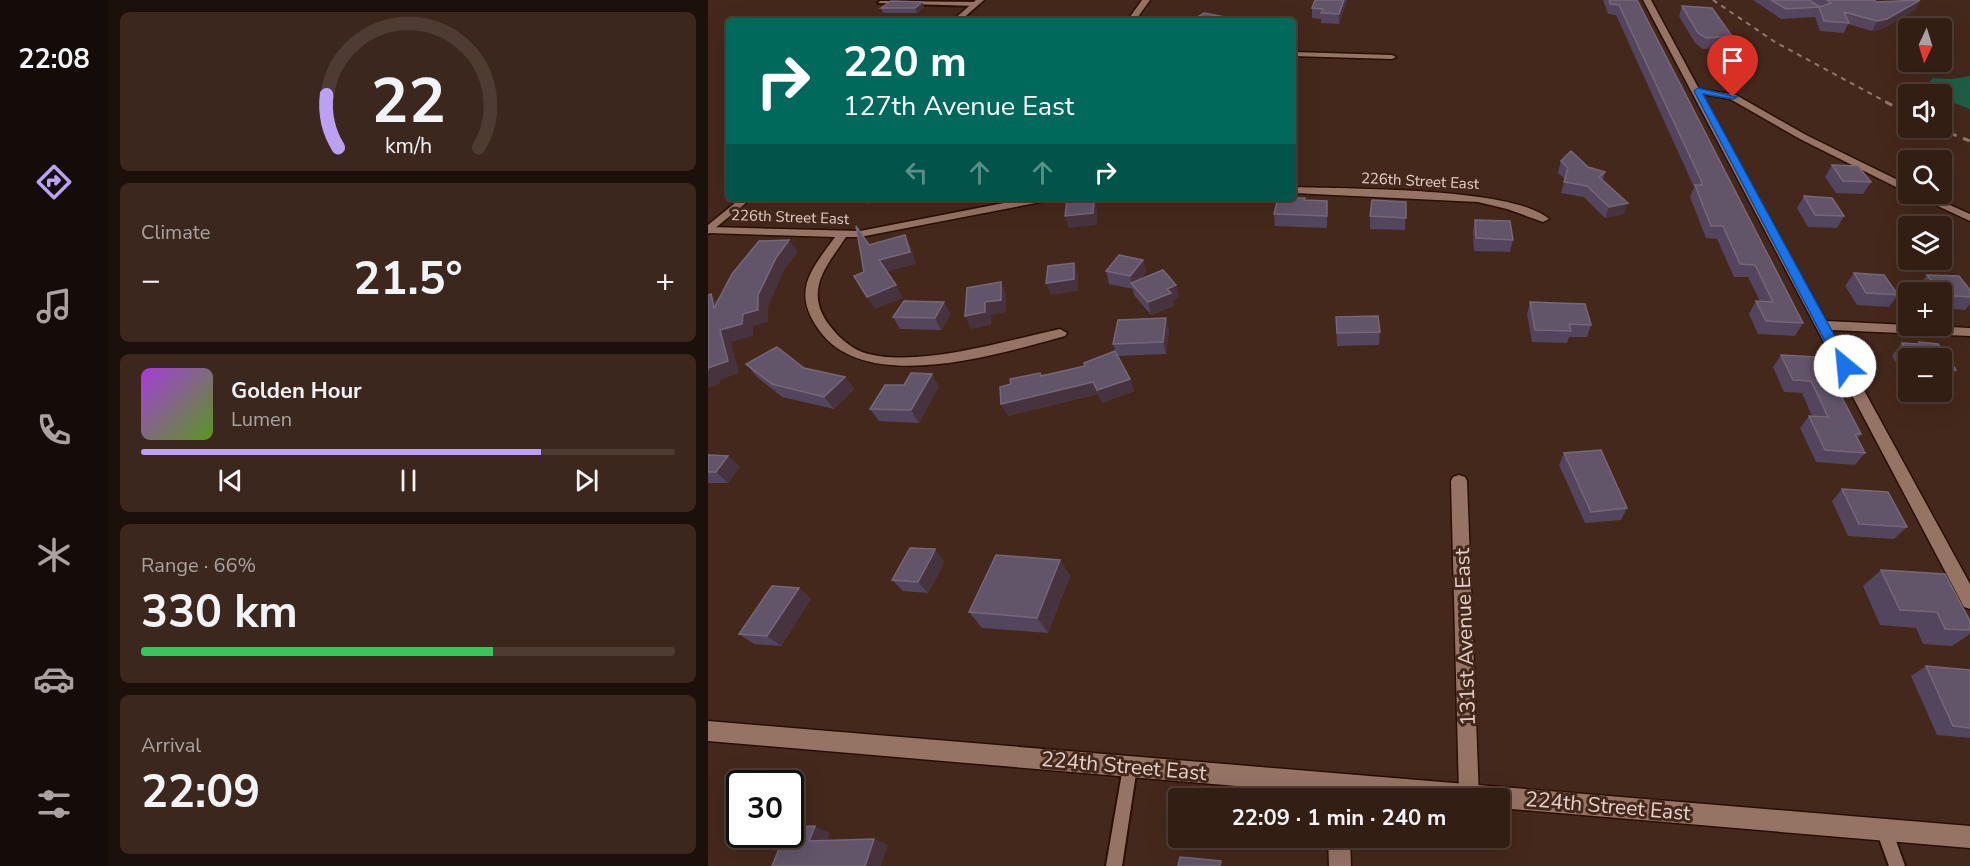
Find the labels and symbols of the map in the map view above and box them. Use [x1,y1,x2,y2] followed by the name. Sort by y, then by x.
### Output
[1898,18,1952,72] north arrow
[1707,35,1758,97] pin
[1360,168,1480,194] street label: 226th Street East
[730,205,850,229] street label: 226th Street East
[1813,334,1877,398] position arrow
[1448,547,1482,726] street label: 131st Avenue East
[1040,745,1208,787] street label: 224th Street East
[726,770,804,848] speed limit sign: 30
[1524,785,1692,827] street label: 224th Street East

